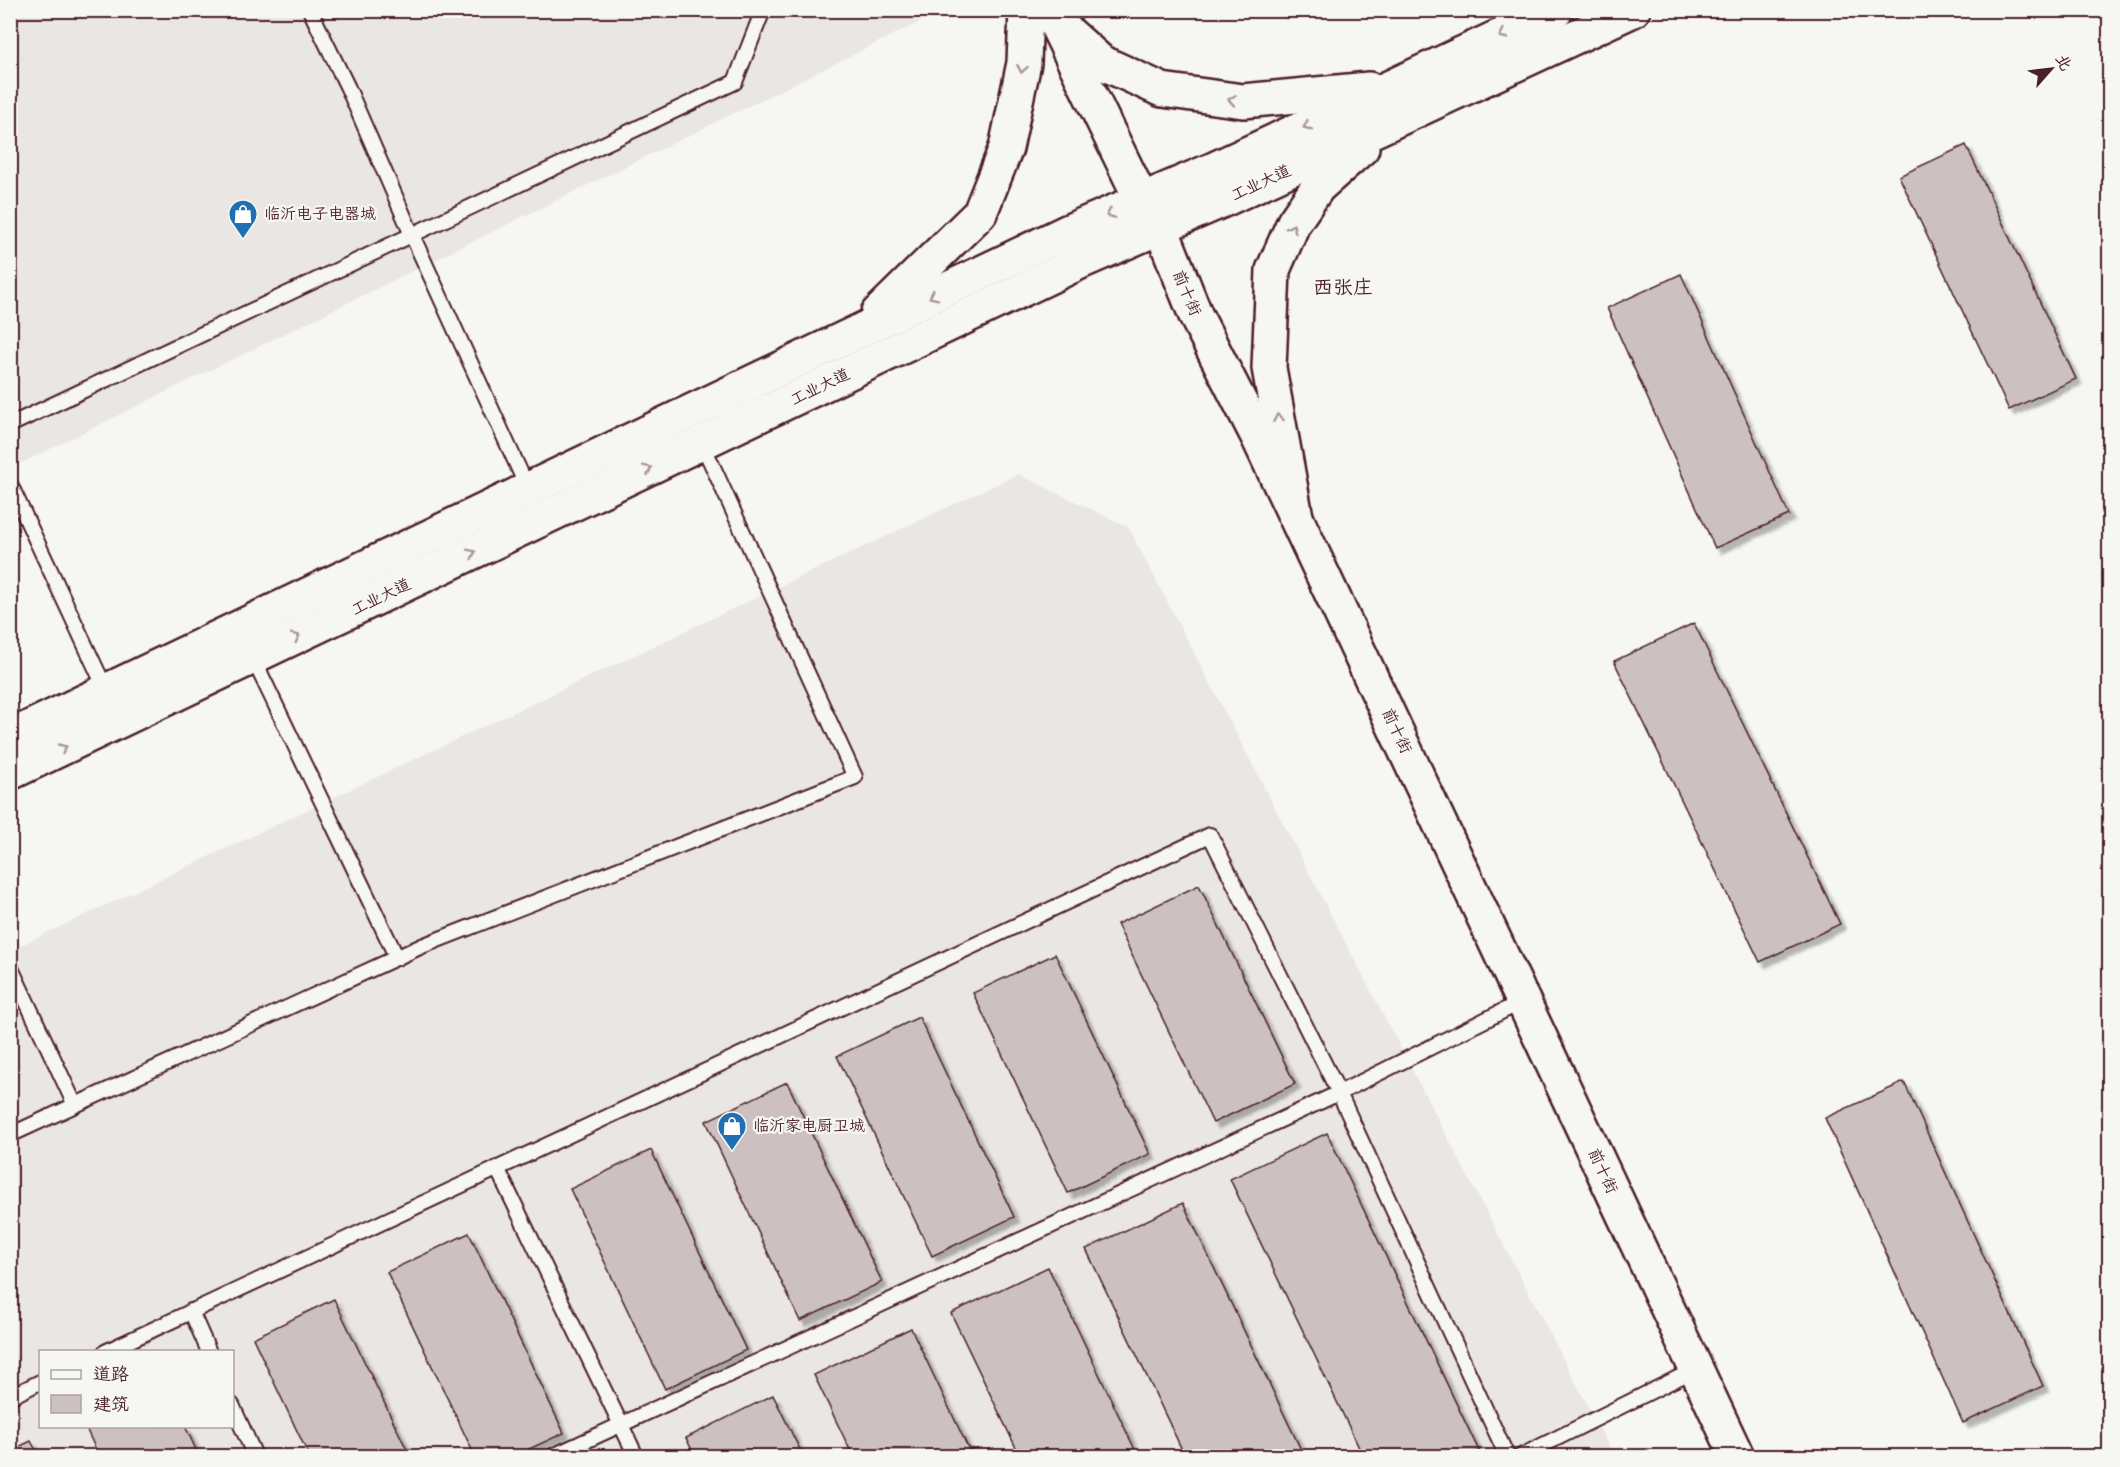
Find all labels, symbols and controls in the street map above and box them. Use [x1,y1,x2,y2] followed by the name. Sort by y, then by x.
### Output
[1499,28,1510,40] one-way arrow
[2021,39,2081,99] north arrow
[2050,50,2077,75] text: 北
[1016,63,1029,73] one-way arrow
[1227,94,1236,106] one-way arrow
[1303,119,1314,131] one-way arrow
[1227,160,1295,206] street label: 工业大道
[227,198,259,240] shop icon: 临沂电子电器城
[264,203,376,225] place label: 临沂电子电器城
[1105,207,1116,219] one-way arrow
[1285,223,1296,234] one-way arrow
[1167,267,1207,319] street label: 前十街
[1313,274,1373,302] district label: 西张庄
[929,289,940,301] one-way arrow
[786,363,854,411] street label: 工业大道
[1272,413,1285,423] one-way arrow
[642,464,653,476] one-way arrow
[466,549,477,560] one-way arrow
[347,573,415,621] street label: 工业大道
[290,633,301,645] one-way arrow
[1377,705,1417,757] street label: 前十街
[57,744,68,756] one-way arrow
[716,1110,748,1152] shop icon: 临沂家电厨卫城
[753,1115,865,1137] place label: 临沂家电厨卫城
[1583,1145,1623,1197] street label: 前十街
[39,1350,234,1428] legend
[93,1362,129,1387] text: 道路
[93,1392,129,1417] text: 建筑

